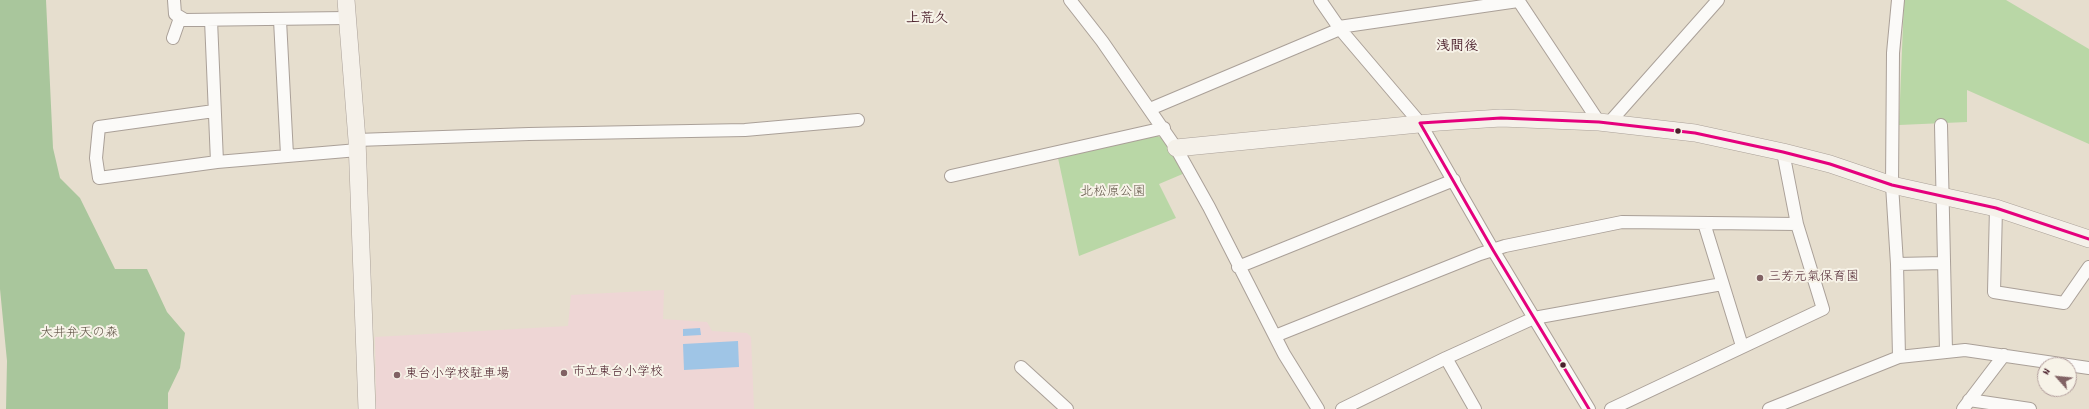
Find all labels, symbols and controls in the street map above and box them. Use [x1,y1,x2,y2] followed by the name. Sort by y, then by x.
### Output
[906,12,948,28] district label: 上荒久
[1436,40,1478,56] district label: 浅間後
[1673,126,1683,136] unlabelled marker
[1081,185,1145,201] park label: 北松原公園
[1768,270,1859,286] place label: 三芳元氣保育園
[1755,273,1765,283] marker: 三芳元氣保育園
[40,326,118,342] park label: 大井弁天の森
[2037,357,2077,397] north arrow
[1558,360,1568,370] unlabelled marker
[572,365,663,381] place label: 市立東台小学校
[2039,366,2056,378] text: N
[405,367,509,383] place label: 東台小学校駐車場
[559,368,569,378] marker: 市立東台小学校
[392,370,402,380] marker: 東台小学校駐車場

